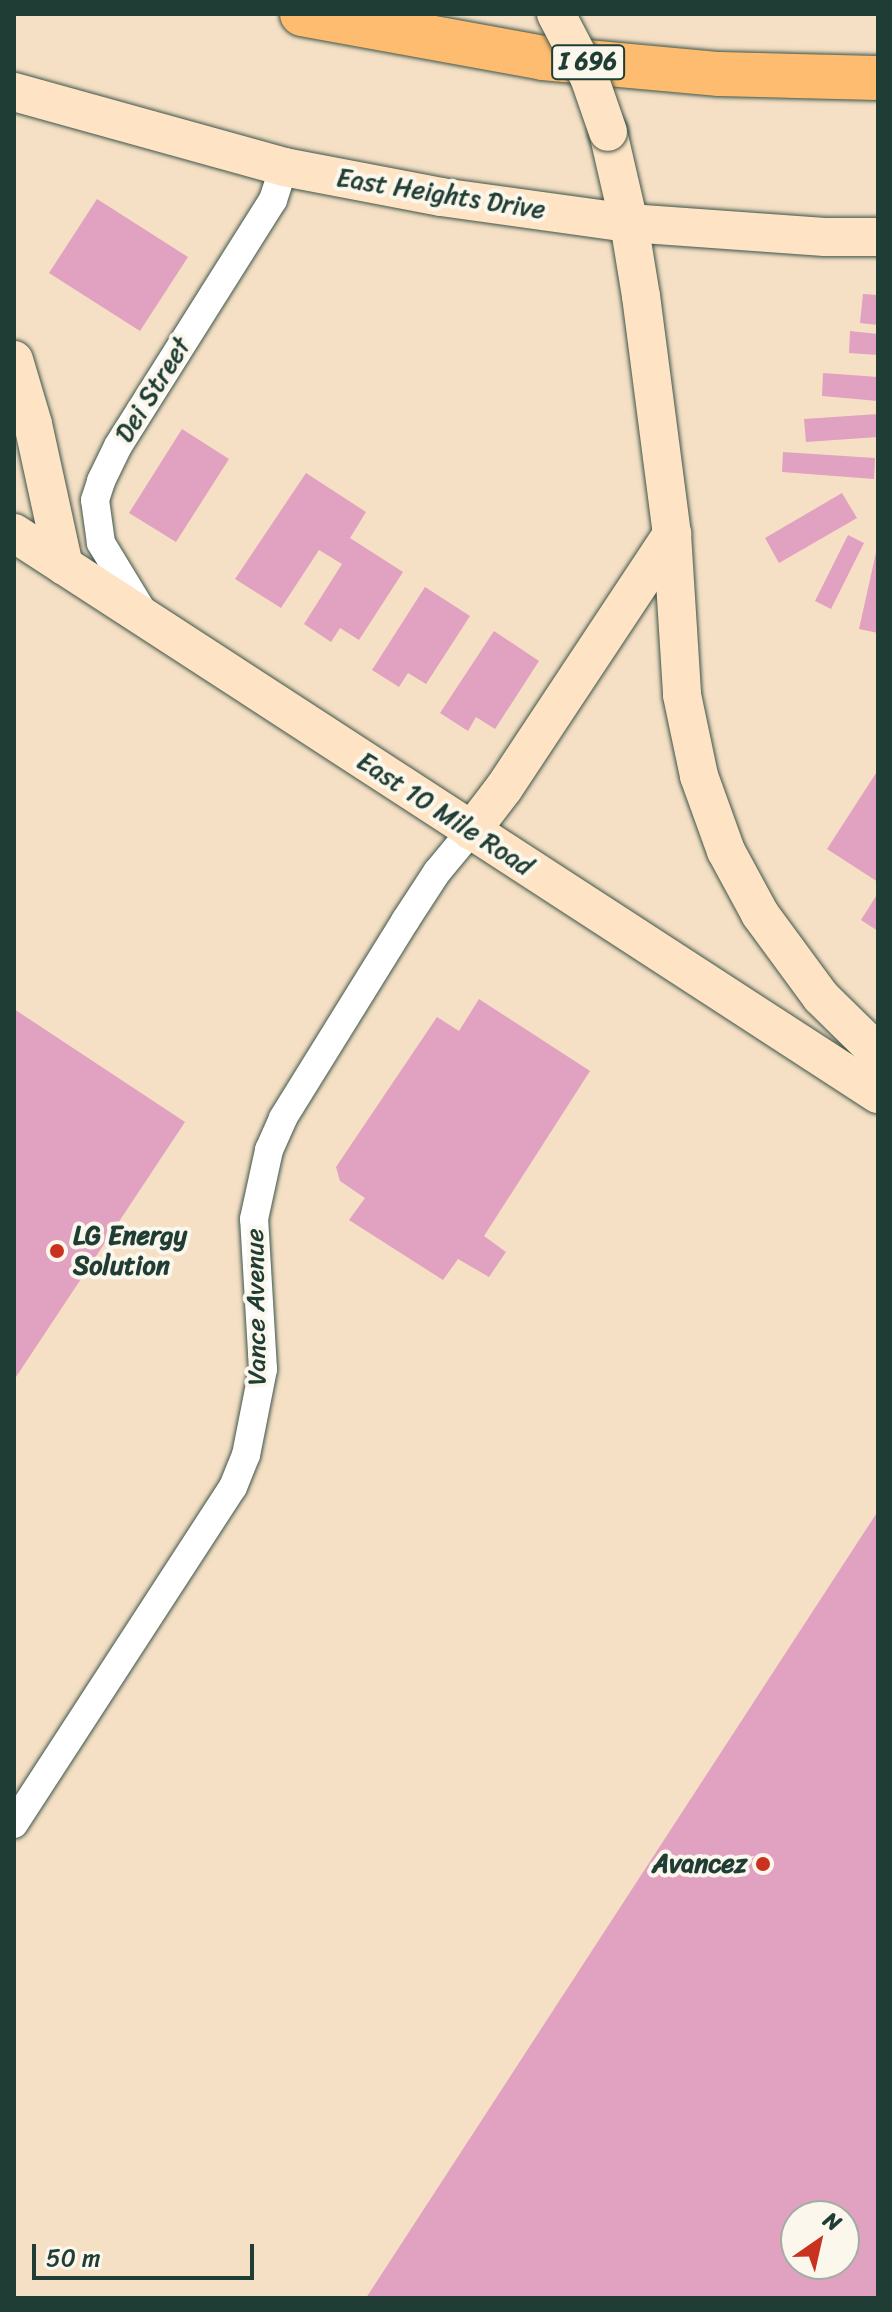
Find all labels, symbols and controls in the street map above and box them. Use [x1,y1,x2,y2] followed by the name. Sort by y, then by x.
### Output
[550,42,626,82] road number: I 696
[334,162,548,226] street label: East Heights Drive
[108,332,198,448] street label: Dei Street
[351,745,539,883] street label: East 10 Mile Road
[73,1220,187,1282] place label: LG Energy Solution
[239,1228,273,1386] street label: Vance Avenue
[48,1242,66,1260] marker: LG Energy Solution
[652,1848,747,1880] place label: Avancez
[754,1855,772,1873] marker: Avancez
[780,2200,860,2280] north arrow
[815,2201,850,2242] text: N
[36,2228,258,2278] scale bar
[46,2237,101,2279] text: 50 m

